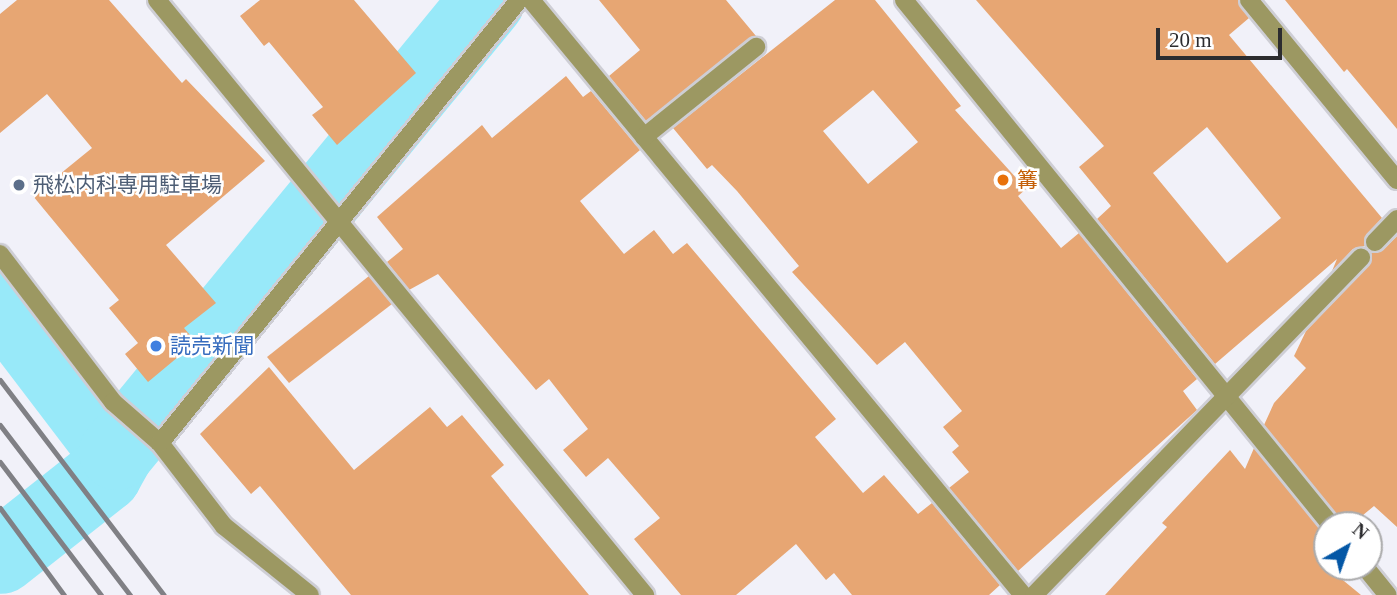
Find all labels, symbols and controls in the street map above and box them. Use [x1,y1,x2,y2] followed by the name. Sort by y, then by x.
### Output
[1159,14,1285,58] scale bar
[1169,28,1212,52] text: 20 m
[1017,167,1038,193] place label: 篝
[33,172,222,198] place label: 飛松内科専用駐車場
[995,172,1011,188] marker: 篝
[11,177,27,193] marker: 飛松内科専用駐車場
[170,333,254,359] place label: 読売新聞
[148,338,164,354] marker: 読売新聞
[1313,511,1383,581] north arrow
[1349,519,1373,544] text: N

